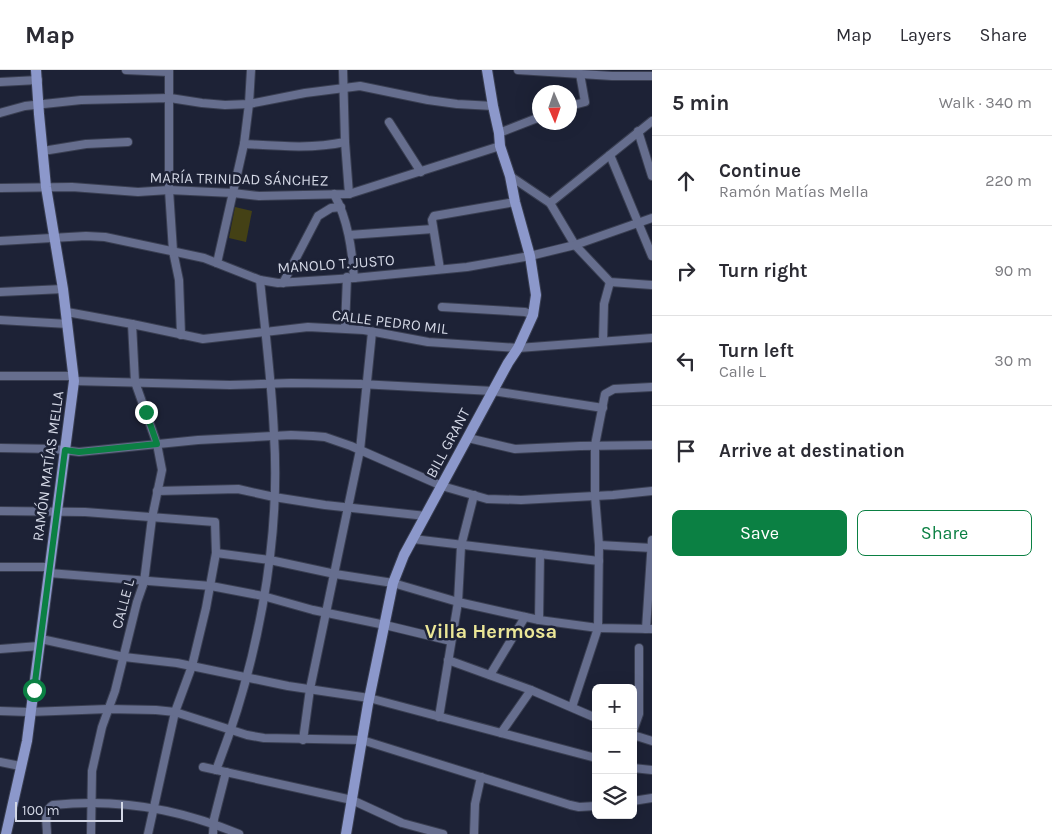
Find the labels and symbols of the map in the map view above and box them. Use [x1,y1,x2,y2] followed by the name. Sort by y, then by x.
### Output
[532,85,577,130] north arrow
[150,168,329,190] street label: MARÍA TRINIDAD SÁNCHEZ
[277,251,395,277] street label: MANOLO T. JUSTO
[331,306,449,338] street label: CALLE PEDRO MIL
[29,389,68,542] street label: RAMÓN MATÍAS MELLA
[135,401,158,424] route end
[422,405,474,481] street label: BILL GRANT
[108,577,138,631] street label: CALLE L
[425,620,557,643] district label: Villa Hermosa
[23,679,46,702] route start
[15,799,122,822] scale bar

